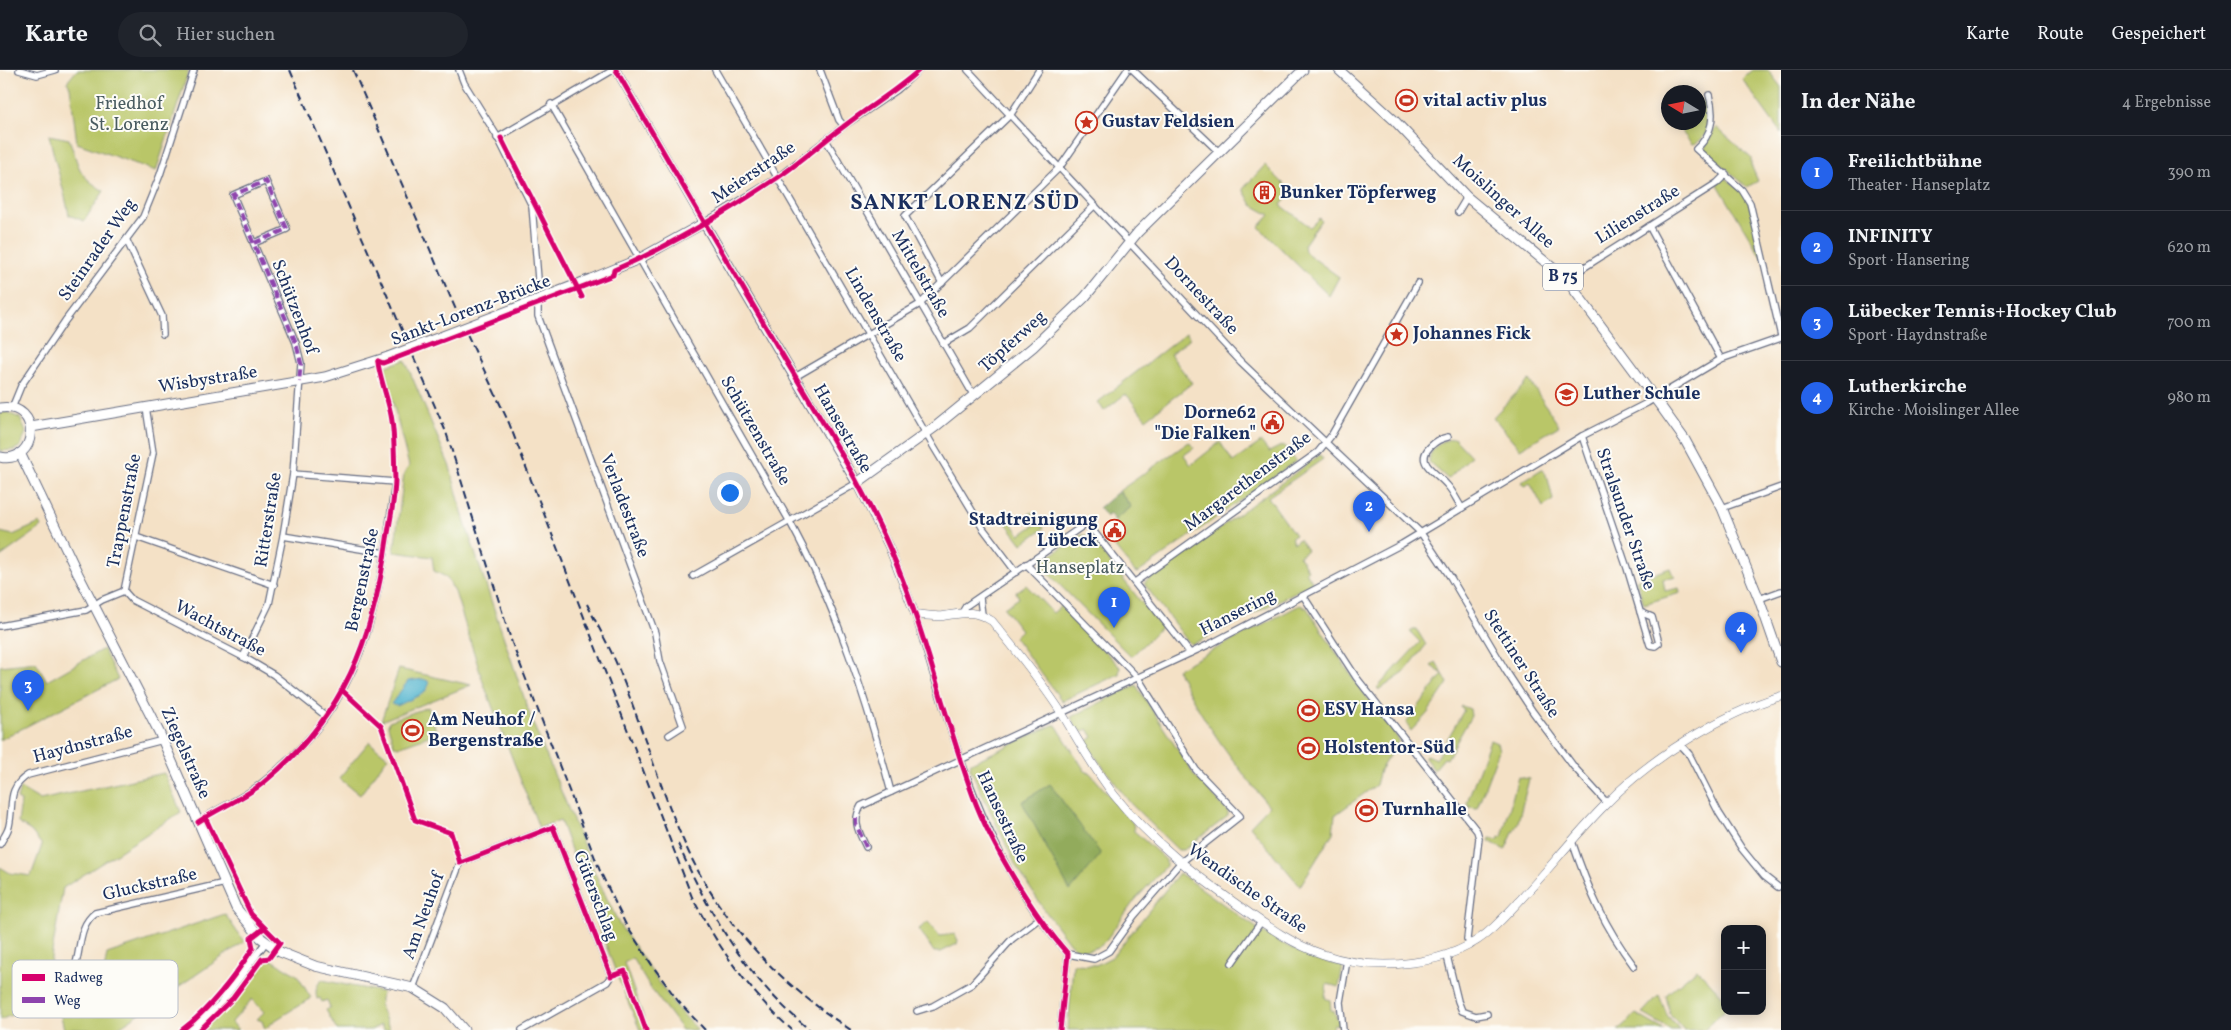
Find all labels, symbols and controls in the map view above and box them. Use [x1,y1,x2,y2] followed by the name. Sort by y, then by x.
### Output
[118,12,468,57] search box
[25,18,88,52] text: Karte
[136,21,164,49] icon: search
[176,22,275,48] text: Hier suchen
[1966,22,2009,47] text: Karte
[2037,22,2084,47] text: Route
[2112,22,2206,47] text: Gespeichert
[1661,85,1706,130] north arrow
[1801,88,1916,117] text: In der Nähe
[1395,89,1419,113] sports icon: vital activ plus
[1423,89,1547,114] place label: vital activ plus
[89,92,169,138] park label: Friedhof St. Lorenz
[2122,92,2211,114] text: 4 Ergebnisse
[1074,110,1098,134] place icon: Gustav Feldsien
[1102,110,1235,135] place label: Gustav Feldsien
[707,136,801,210] street label: Meierstraße
[1446,149,1560,255] street label: Moislinger Allee
[1848,149,1982,175] text: Freilichtbühne
[1814,162,1820,184] text: 1
[2168,162,2211,184] text: 390 m
[1848,175,1990,197] text: Theater · Hanseplatz
[1591,179,1685,251] street label: Lilienstraße
[1252,181,1276,205] building icon: Bunker Töpferweg
[1280,181,1437,206] place label: Bunker Töpferweg
[850,188,1080,219] district label: SANKT LORENZ SÜD
[53,193,143,307] street label: Steinrader Weg
[1848,224,1933,250] text: INFINITY
[885,225,955,323] street label: Mittelstraße
[1813,237,1821,259] text: 2
[2167,237,2211,259] text: 620 m
[1848,250,1970,272] text: Sport · Hansering
[1158,251,1244,341] street label: Dornestraße
[265,256,324,360] street label: Schützenhof
[838,263,912,367] street label: Lindenstraße
[1543,263,1583,290] road number: B 75
[387,269,555,353] street label: Sankt-Lorenz-Brücke
[1848,299,2117,325] text: Lübecker Tennis+Hockey Club
[974,305,1052,379] street label: Töpferweg
[1813,312,1821,334] text: 3
[2167,312,2211,334] text: 700 m
[1385,322,1409,346] place icon: Johannes Fick
[1412,322,1531,347] place label: Johannes Fick
[1848,325,1987,347] text: Sport · Haydnstraße
[157,360,259,400] street label: Wisbystraße
[713,372,797,490] street label: Schützenstraße
[1848,374,1967,400] text: Lutherkirche
[806,380,878,478] street label: Hansestraße
[1555,382,1579,406] school or university icon: Luther Schule
[1583,382,1700,407] place label: Luther Schule
[1812,387,1822,409] text: 4
[2168,387,2211,409] text: 980 m
[1848,400,2019,422] text: Kirche · Moislinger Allee
[1154,401,1256,447] place label: Dorne62 "Die Falken"
[1260,411,1284,435] public building icon: Dorne62 "Die Falken"
[1179,426,1317,538] street label: Margarethenstraße
[1589,445,1661,593] street label: Stralsunder Straße
[593,450,655,562] street label: Verladestraße
[102,452,148,570] street label: Trappenstraße
[249,471,289,569] street label: Ritterstraße
[717,480,743,506] your location
[1353,491,1385,532] pin: 2
[969,508,1098,554] place label: Stadtreinigung Lübeck
[1102,518,1126,542] public building icon: Stadtreinigung Lübeck
[340,526,386,634] street label: Bergenstraße
[1035,556,1125,581] park label: Hanseplatz
[1196,583,1280,643] street label: Hansering
[1098,587,1130,628] pin: 1
[170,594,270,664] street label: Wachtstraße
[1476,605,1566,723] street label: Stettiner Straße
[1725,612,1757,653] pin: 4
[12,670,44,711] pin: 3
[1296,698,1320,722] sports icon: ESV Hansa
[1324,698,1415,723] place label: ESV Hansa
[154,703,216,803] street label: Ziegelstraße
[428,708,544,754] place label: Am Neuhof / Bergenstraße
[400,718,424,742] sports icon: Am Neuhof / Bergenstraße
[30,720,136,770] street label: Haydnstraße
[1296,736,1320,760] sports icon: Holstentor-Süd
[1324,736,1455,761] place label: Holstentor-Süd
[970,767,1034,867] street label: Hansestraße
[1354,798,1378,822] sports icon: Turnhalle
[1382,798,1467,823] place label: Turnhalle
[1182,838,1312,940] street label: Wendische Straße
[566,847,624,945] street label: Güterschlag
[100,862,200,908] street label: Gluckstraße
[397,867,452,963] street label: Am Neuhof
[1721,925,1766,1015] map controls
[1721,925,1766,970] button: +
[12,960,178,1018] legend
[54,969,103,988] text: Radweg
[1721,970,1766,1015] button: −
[54,992,81,1011] text: Weg

